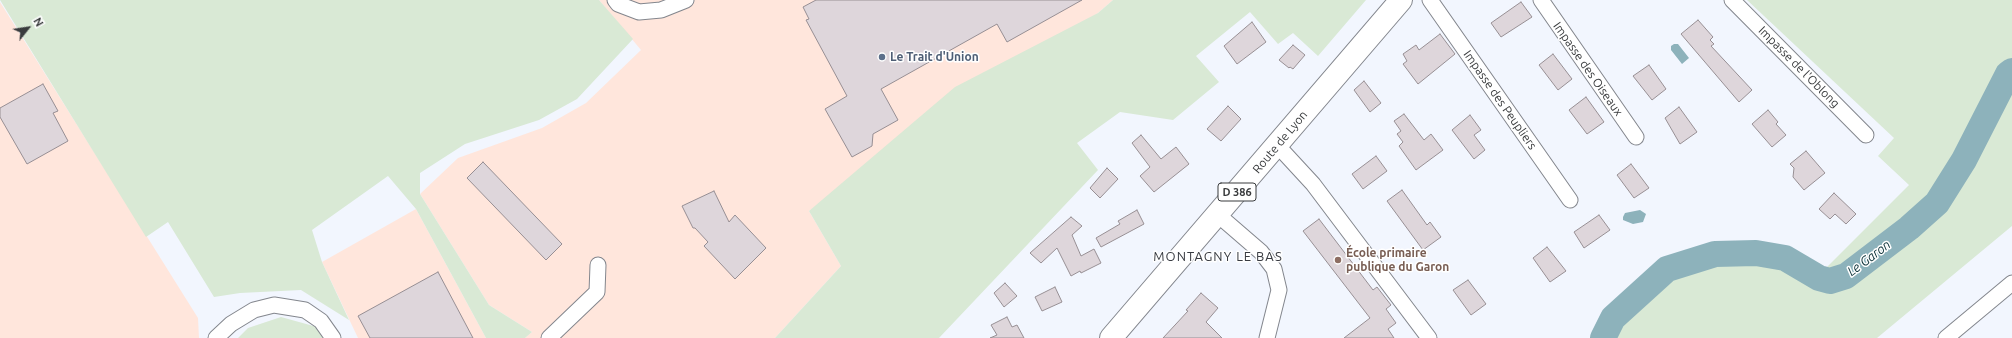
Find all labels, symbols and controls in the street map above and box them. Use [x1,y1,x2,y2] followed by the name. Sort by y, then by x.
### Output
[8,8,48,48] north arrow
[31,15,46,29] text: N
[1550,19,1626,119] street label: Impasse des Oiseaux
[1755,23,1843,111] street label: Impasse de l'Oblong
[1460,48,1540,152] street label: Impasse des Peupliers
[890,50,979,64] place label: Le Trait d'Union
[877,52,887,62] marker: Le Trait d'Union
[1250,108,1310,176] street label: Route de Lyon
[1218,183,1256,201] road number: D 386
[1844,237,1894,279] water label: Le Garon
[1346,246,1449,274] place label: École primaire publique du Garon
[1153,249,1283,265] district label: MONTAGNY LE BAS
[1333,255,1343,265] marker: École primaire publique du Garon

